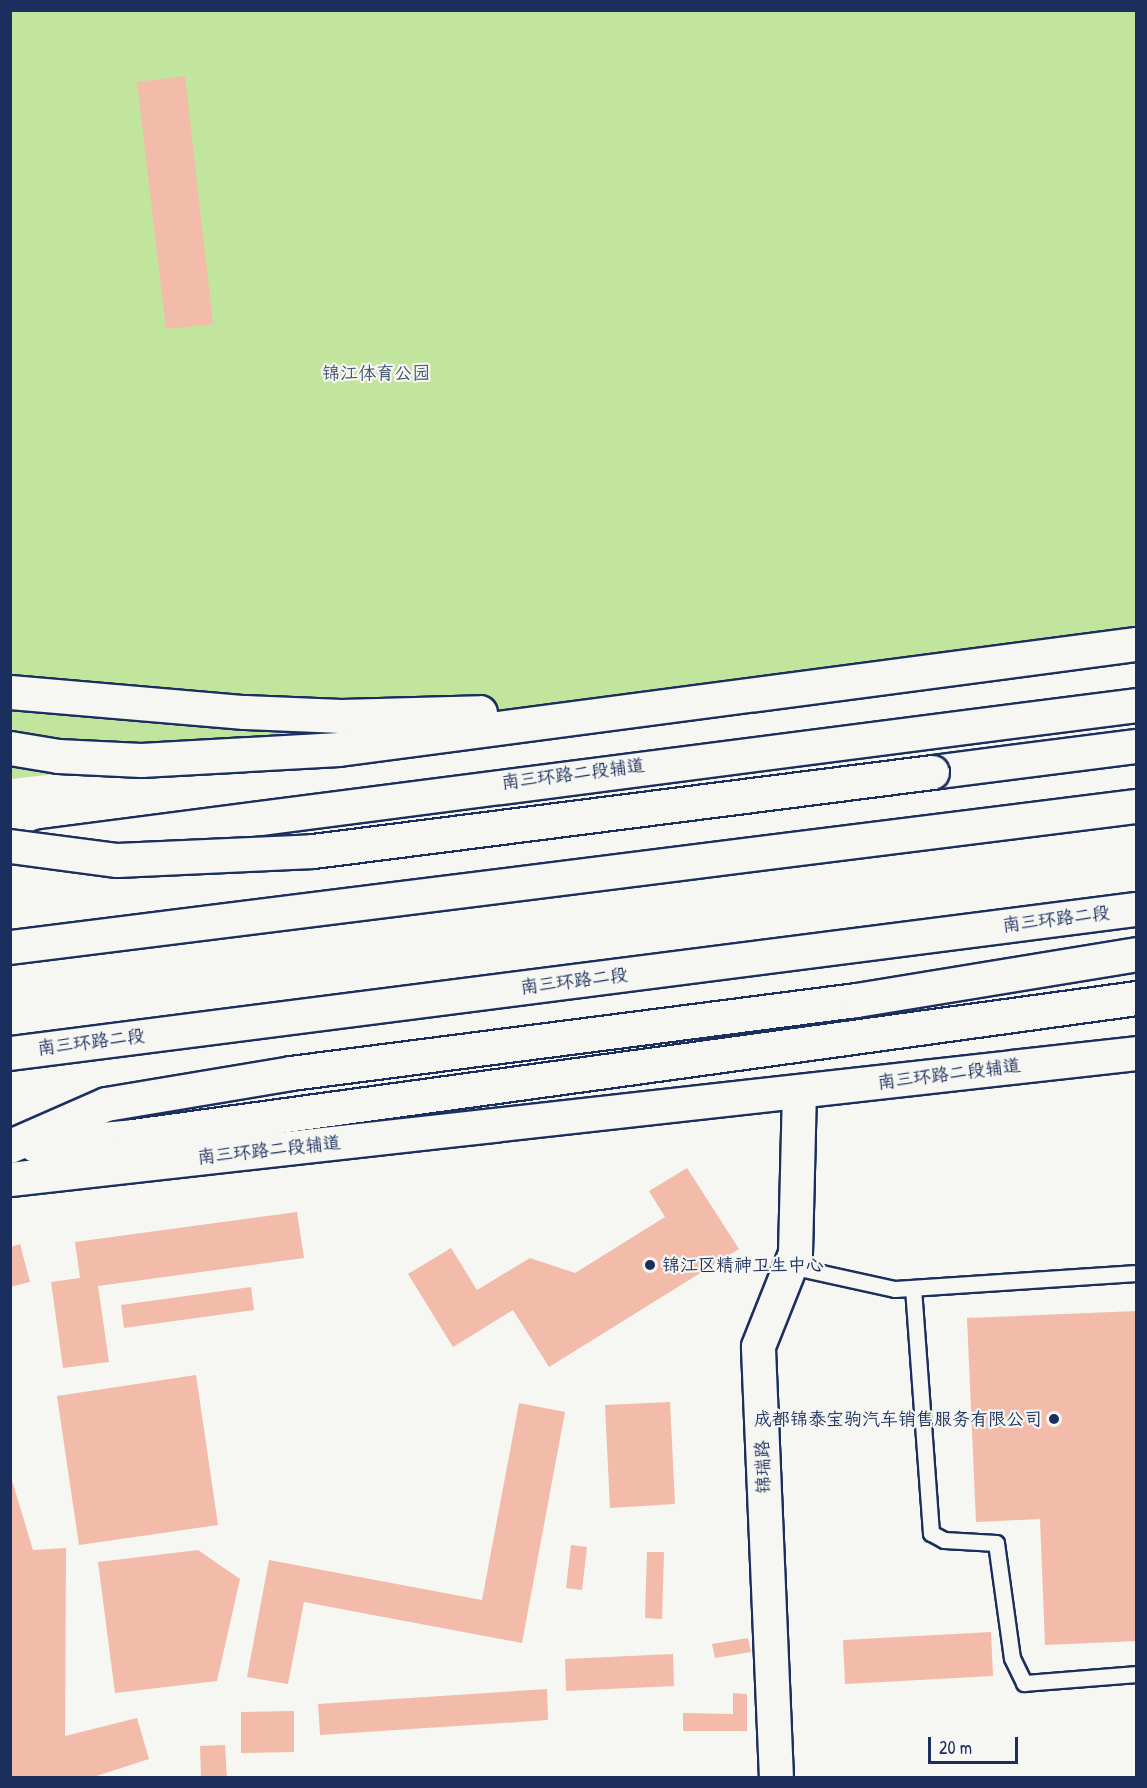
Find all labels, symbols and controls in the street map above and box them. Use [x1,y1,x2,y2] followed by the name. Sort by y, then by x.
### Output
[322,362,430,384] park label: 锦江体育公园
[500,755,646,793] street label: 南三环路二段辅道
[1001,902,1111,936] street label: 南三环路二段
[519,964,629,998] street label: 南三环路二段
[36,1025,146,1059] street label: 南三环路二段
[876,1055,1022,1093] street label: 南三环路二段辅道
[196,1132,342,1168] street label: 南三环路二段辅道
[662,1254,824,1276] place label: 锦江区精神卫生中心
[643,1258,657,1272] marker: 锦江区精神卫生中心
[754,1408,1042,1430] place label: 成都锦泰宝驹汽车销售服务有限公司
[1047,1412,1061,1426] marker: 成都锦泰宝驹汽车销售服务有限公司
[751,1440,775,1494] street label: 锦瑞路
[931,1725,1021,1763] scale bar
[939,1735,972,1760] text: 20 m

